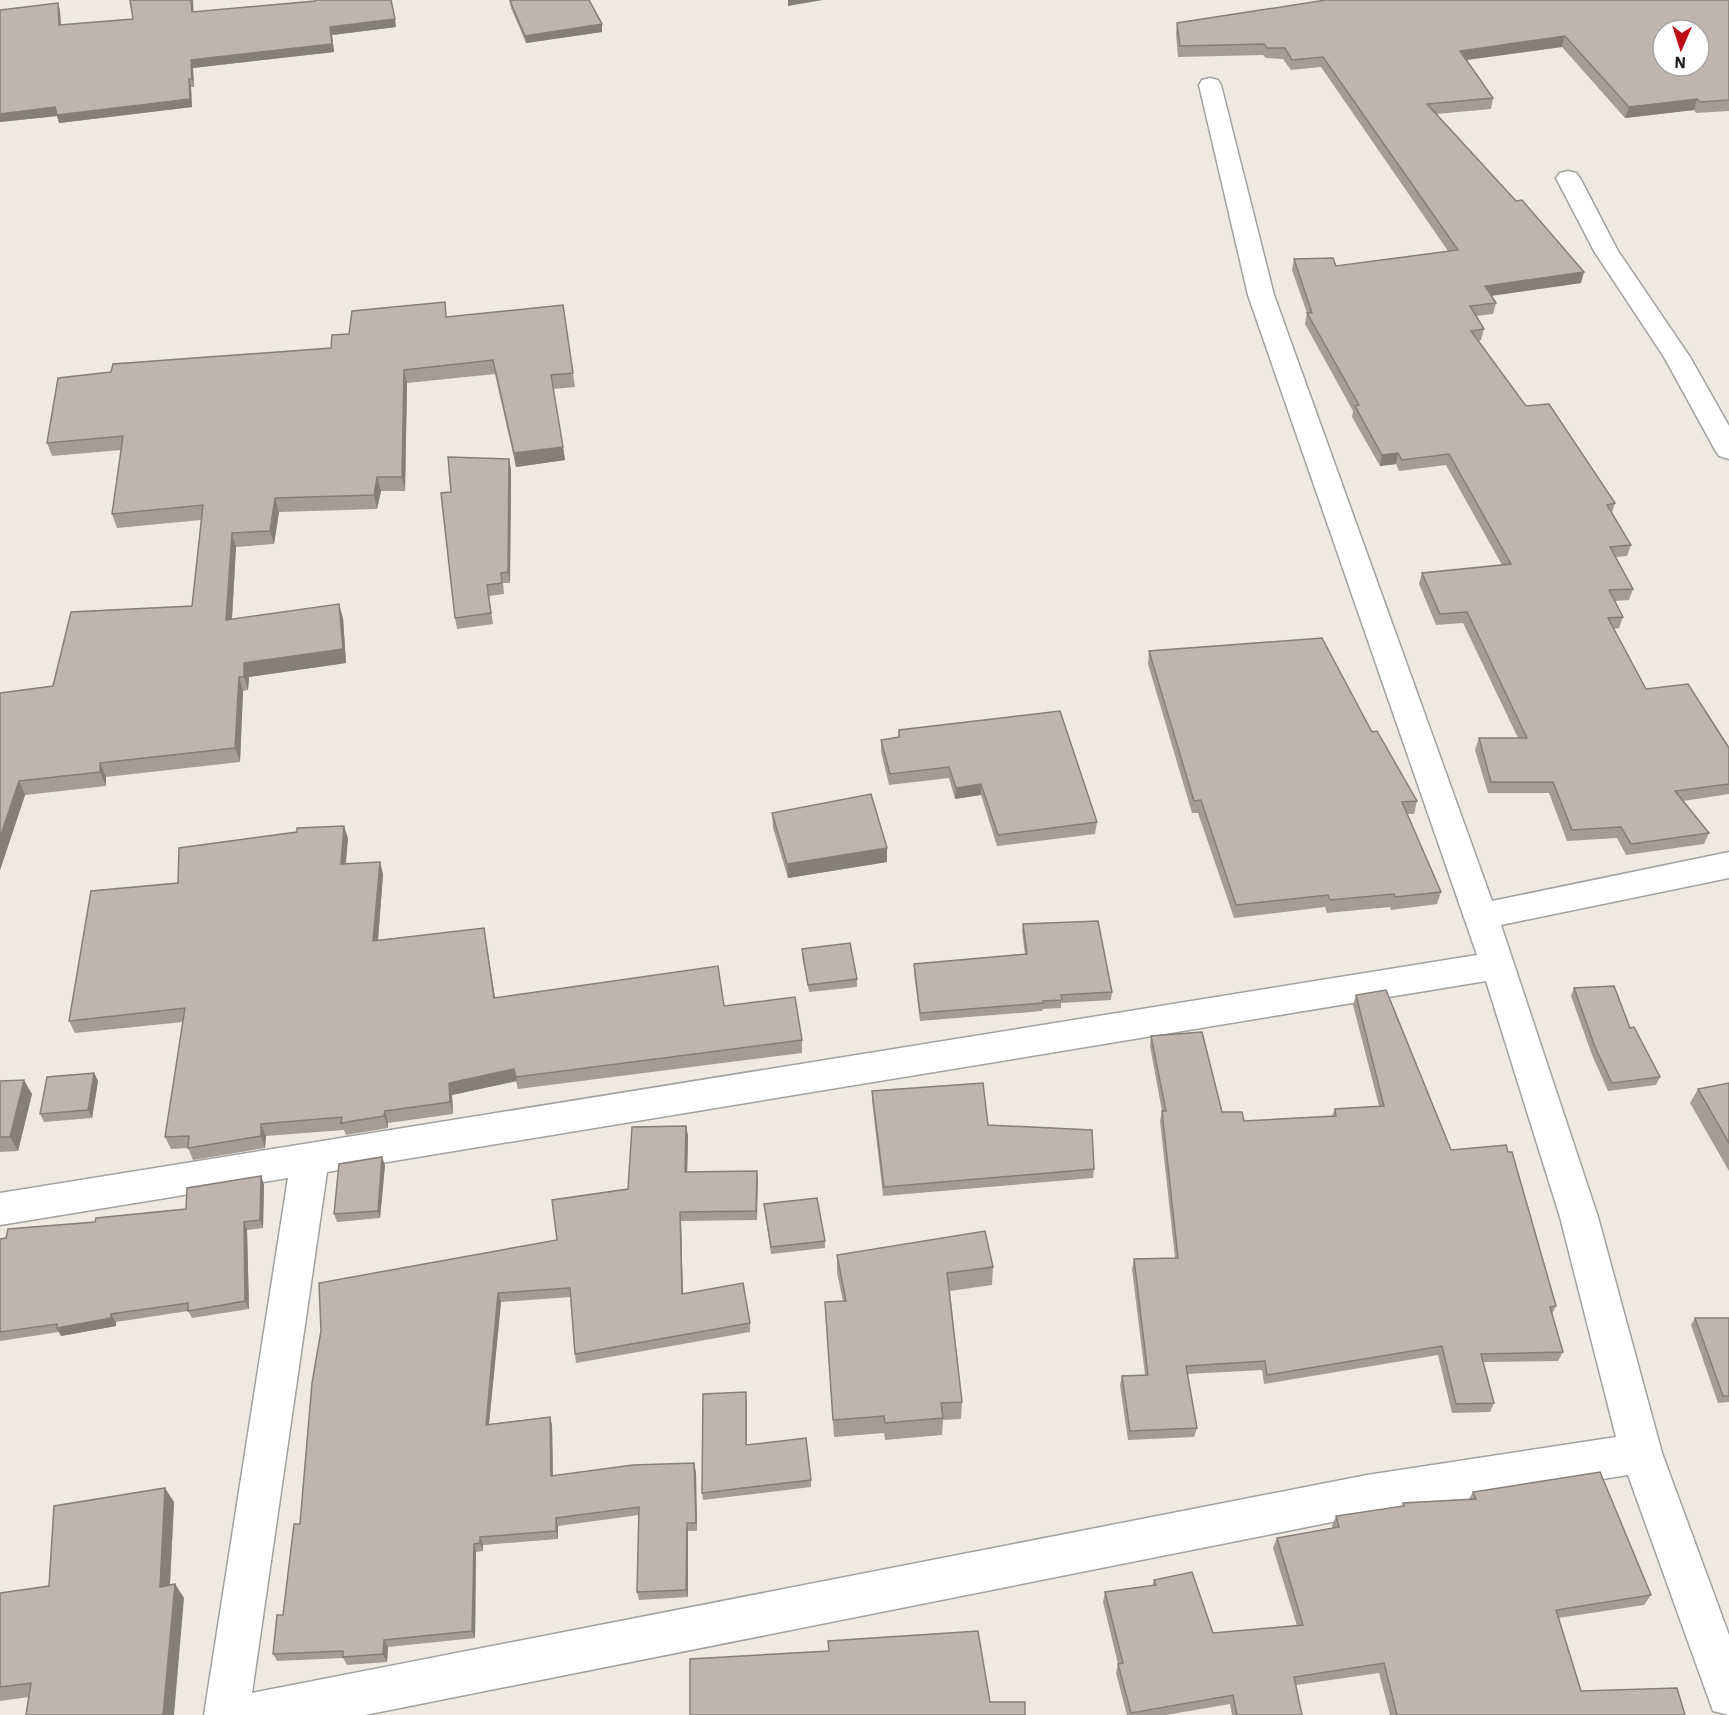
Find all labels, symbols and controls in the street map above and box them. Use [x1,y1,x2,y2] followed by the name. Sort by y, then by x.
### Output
[1651,18,1711,78] north arrow
[1674,53,1687,73] text: N

